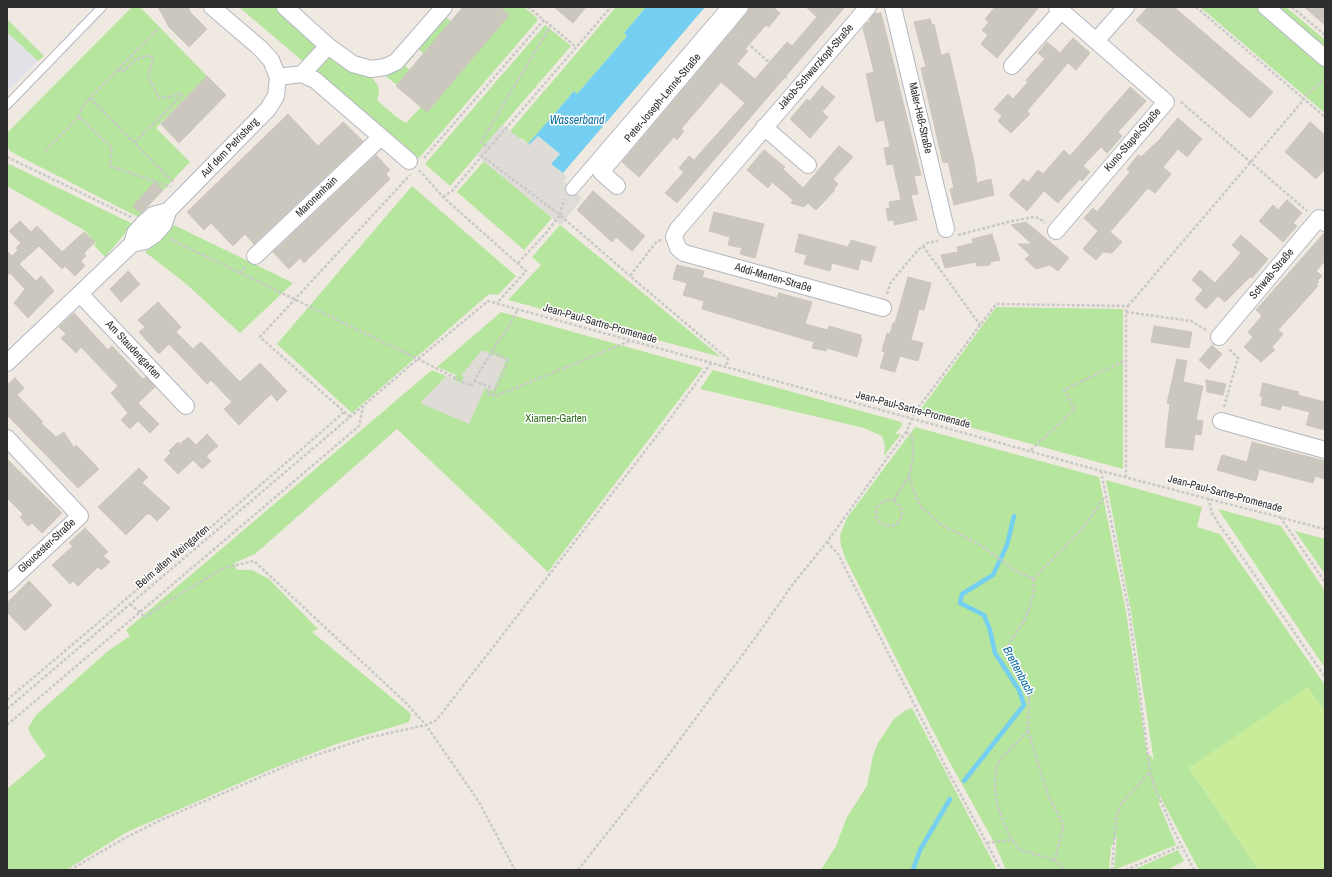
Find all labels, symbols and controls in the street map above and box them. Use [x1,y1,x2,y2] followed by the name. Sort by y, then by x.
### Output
[775,22,857,112] street label: Jakob-Schwarzkopf-Straße
[622,51,704,145] street label: Peter-Joseph-Lenné-Straße
[905,81,935,155] street label: Maler-Heß-Straße
[1102,106,1164,174] street label: Kuno-Stapel-Straße
[549,114,605,128] water label: Wasserband
[198,115,262,181] street label: Auf dem Petrisberg
[293,174,341,220] street label: Maronenhain
[1247,246,1297,302] street label: Schwab-Straße
[733,261,813,295] street label: Addi-Merten-Straße
[542,301,658,347] street label: Jean-Paul-Sartre-Promenade
[103,318,163,382] street label: Am Staudengarten
[854,388,972,432] street label: Jean-Paul-Sartre-Promenade
[525,412,587,426] park label: Xiamen-Garten
[1166,472,1284,516] street label: Jean-Paul-Sartre-Promenade
[16,516,78,576] street label: Gloucester-Straße
[133,522,213,592] street label: Beim alten Weingarten
[999,644,1037,698] water label: Brettenbach

